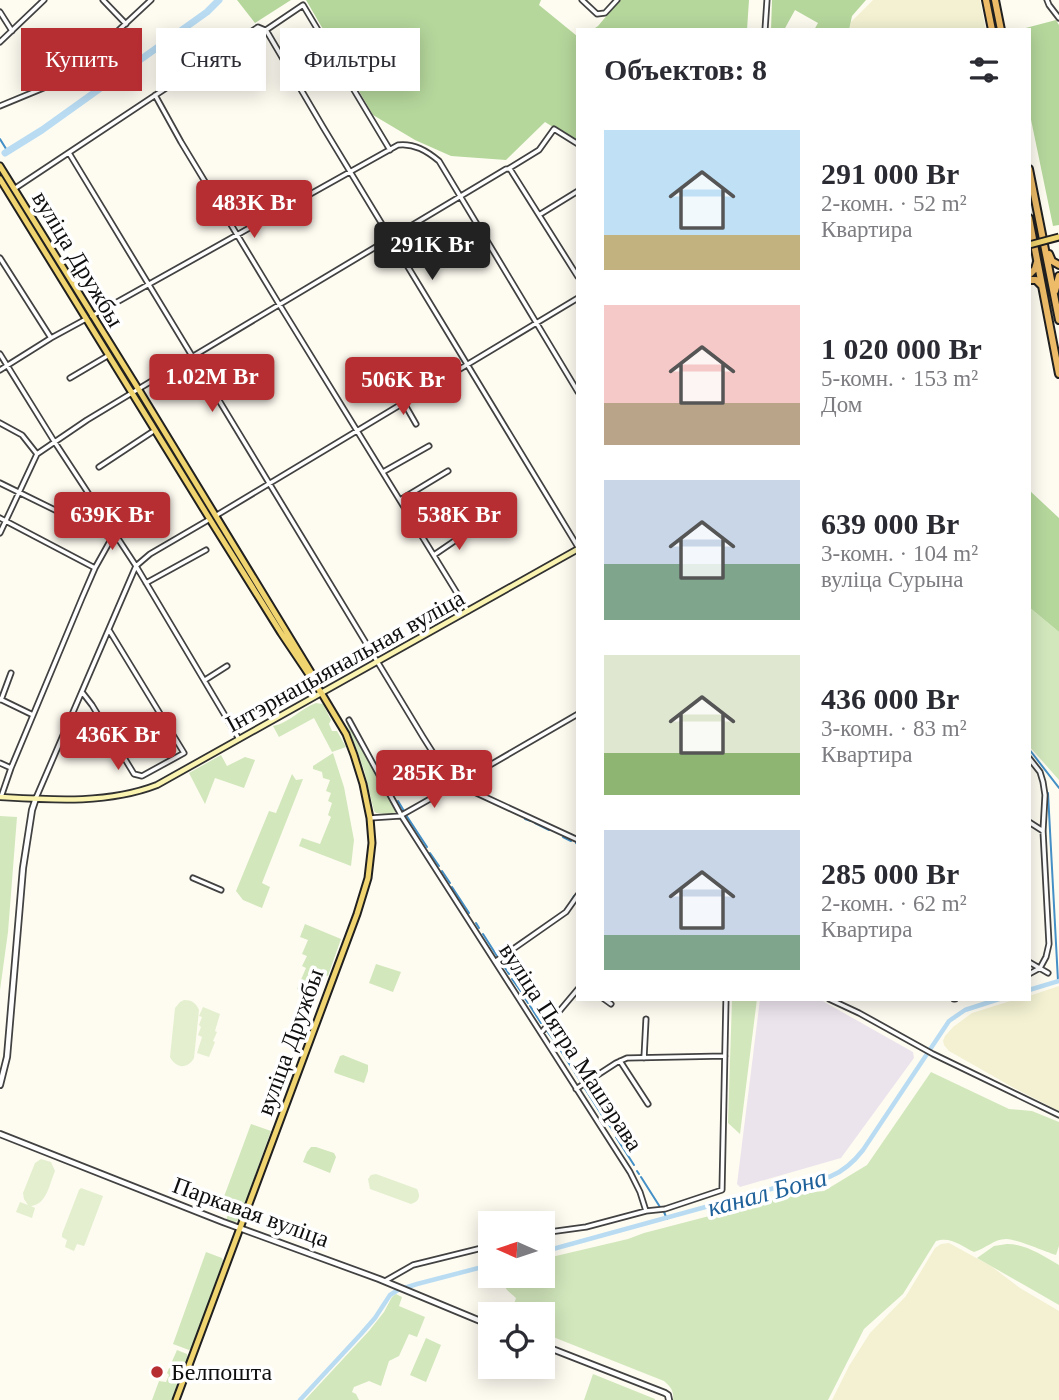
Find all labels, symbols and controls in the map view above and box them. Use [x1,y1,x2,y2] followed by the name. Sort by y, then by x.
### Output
[21,28,142,91] chip: Купить
[156,28,266,91] chip: Снять
[280,28,420,91] chip: Фильтры
[965,51,1003,89] icon: filters
[604,53,767,86] text: Объектов: 8
[821,157,959,190] text: 291 000 Br
[660,158,744,242] icon: home
[189,180,319,240] pin: 483K Br
[27,186,129,332] street label: вуліца Дружбы
[212,190,296,215] text: 483K Br
[821,191,967,216] text: 2-комн. · 52 m²
[821,217,912,242] text: Квартира
[367,222,497,282] pin: 291K Br
[390,232,474,257] text: 291K Br
[821,332,982,365] text: 1 020 000 Br
[660,333,744,417] icon: home
[140,354,284,414] pin: 1.02M Br
[338,358,468,417] pin: 506K Br
[165,364,259,389] text: 1.02M Br
[821,366,978,391] text: 5-комн. · 153 m²
[361,367,445,392] text: 506K Br
[821,392,862,417] text: Дом
[47,492,177,552] pin: 639K Br
[394,492,524,552] pin: 538K Br
[70,502,154,527] text: 639K Br
[417,502,501,527] text: 538K Br
[821,507,959,540] text: 639 000 Br
[660,508,744,592] icon: home
[821,541,978,566] text: 3-комн. · 104 m²
[821,567,963,592] text: вуліца Сурына
[221,584,469,737] street label: Інтэрнацыянальная вуліца
[821,682,959,715] text: 436 000 Br
[660,683,744,767] icon: home
[53,712,183,772] pin: 436K Br
[821,716,967,741] text: 3-комн. · 83 m²
[76,722,160,747] text: 436K Br
[821,742,912,767] text: Квартира
[369,750,499,810] pin: 285K Br
[392,760,476,785] text: 285K Br
[821,857,959,890] text: 285 000 Br
[660,858,744,942] icon: home
[821,891,967,916] text: 2-комн. · 62 m²
[821,917,912,942] text: Квартира
[494,938,648,1156] street label: вуліца Пятра Машэрава
[251,965,329,1119] street label: вуліца Дружбы
[704,1163,830,1222] water label: канал Бона
[169,1172,333,1252] street label: Паркавая вуліца
[478,1211,555,1288] north arrow
[478,1211,555,1379] map controls
[478,1302,555,1379] button: locate
[171,1359,273,1385] place label: Белпошта
[149,1364,165,1380] marker: Белпошта

